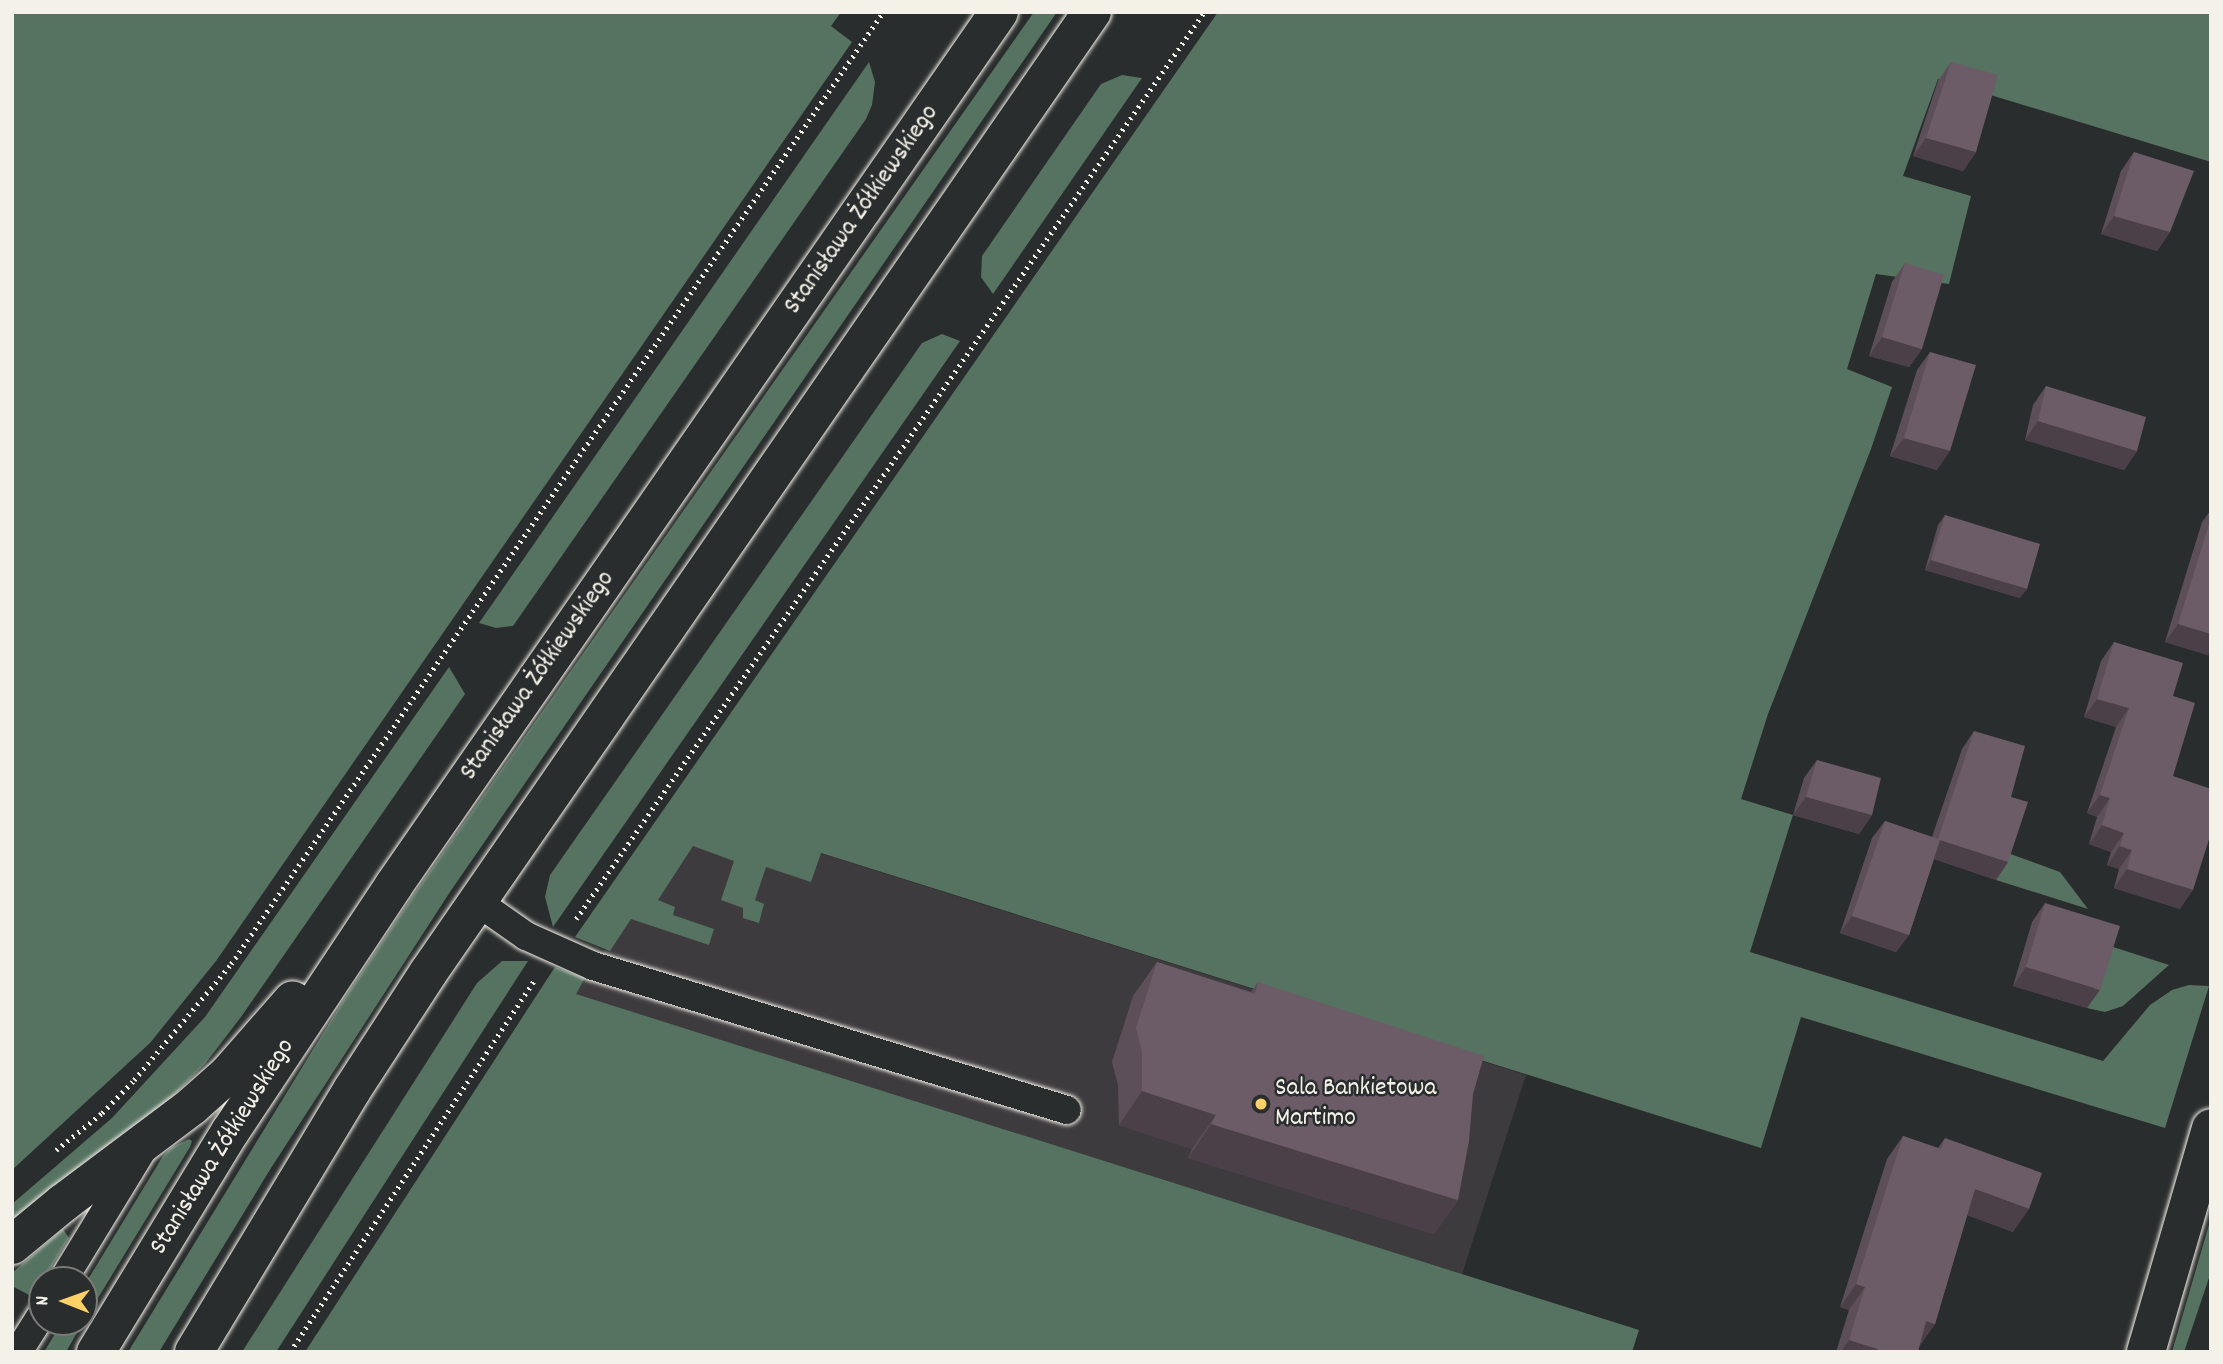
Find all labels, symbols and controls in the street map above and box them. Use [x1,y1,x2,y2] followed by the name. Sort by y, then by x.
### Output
[778,99,946,321] street label: Stanisława Żółkiewskiego
[454,565,622,787] street label: Stanisława Żółkiewskiego
[144,1033,302,1261] street label: Stanisława Żółkiewskiego
[1275,1073,1436,1134] place label: Sala Bankietowa Martimo
[1253,1096,1269,1112] marker: Sala Bankietowa Martimo
[28,1266,98,1336] north arrow
[30,1296,57,1306] text: N

